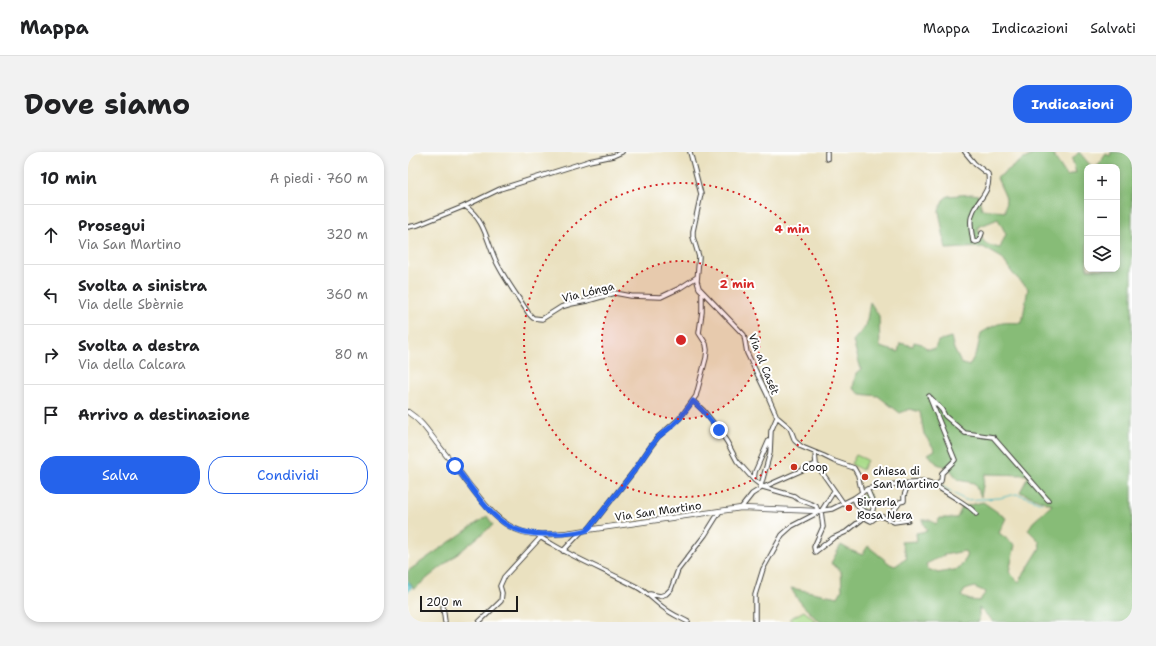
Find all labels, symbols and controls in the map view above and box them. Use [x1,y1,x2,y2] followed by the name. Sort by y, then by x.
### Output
[20,15,89,40] text: Mappa
[923,19,970,37] text: Mappa
[992,19,1068,37] text: Indicazioni
[1090,19,1136,37] text: Salvati
[24,85,190,123] text: Dove siamo
[1013,85,1132,123] button: Indicazioni
[1084,164,1120,272] map controls
[1084,164,1120,200] button: +
[40,167,97,189] text: 10 min
[270,170,368,187] text: A piedi · 760 m
[1084,200,1120,236] button: −
[78,216,145,236] text: Prosegui
[775,221,810,237] text: 4 min
[40,224,62,246] icon: ahead
[326,226,368,243] text: 320 m
[78,236,181,253] text: Via San Martino
[1084,236,1120,272] button: layers
[78,276,207,296] text: Svolta a sinistra
[720,276,755,292] text: 2 min
[560,279,616,306] street label: Via Lónga
[40,284,62,306] icon: left
[326,286,368,303] text: 360 m
[78,296,184,313] text: Via delle Sbèrnie
[745,331,783,397] street label: Via al Casét
[674,333,688,347] centre of rings
[78,336,200,356] text: Svolta a destra
[40,344,62,366] icon: right
[334,346,368,363] text: 80 m
[78,356,186,373] text: Via della Calcara
[40,404,62,426] icon: arrive
[78,405,250,425] text: Arrivo a destinazione
[710,421,728,439] route end
[40,456,200,494] button: Salva
[208,456,368,494] button: Condividi
[446,457,464,475] route start
[802,460,828,475] place label: Coop
[789,462,799,472] marker: Coop
[873,464,940,492] place label: chiesa di San Martino
[860,472,870,482] marker: chiesa di San Martino
[857,495,912,523] place label: Birreria Rosa Nera
[614,498,703,525] street label: Via San Martino
[844,503,854,513] marker: Birreria Rosa Nera
[420,594,518,613] scale bar
[426,595,462,610] text: 200 m

